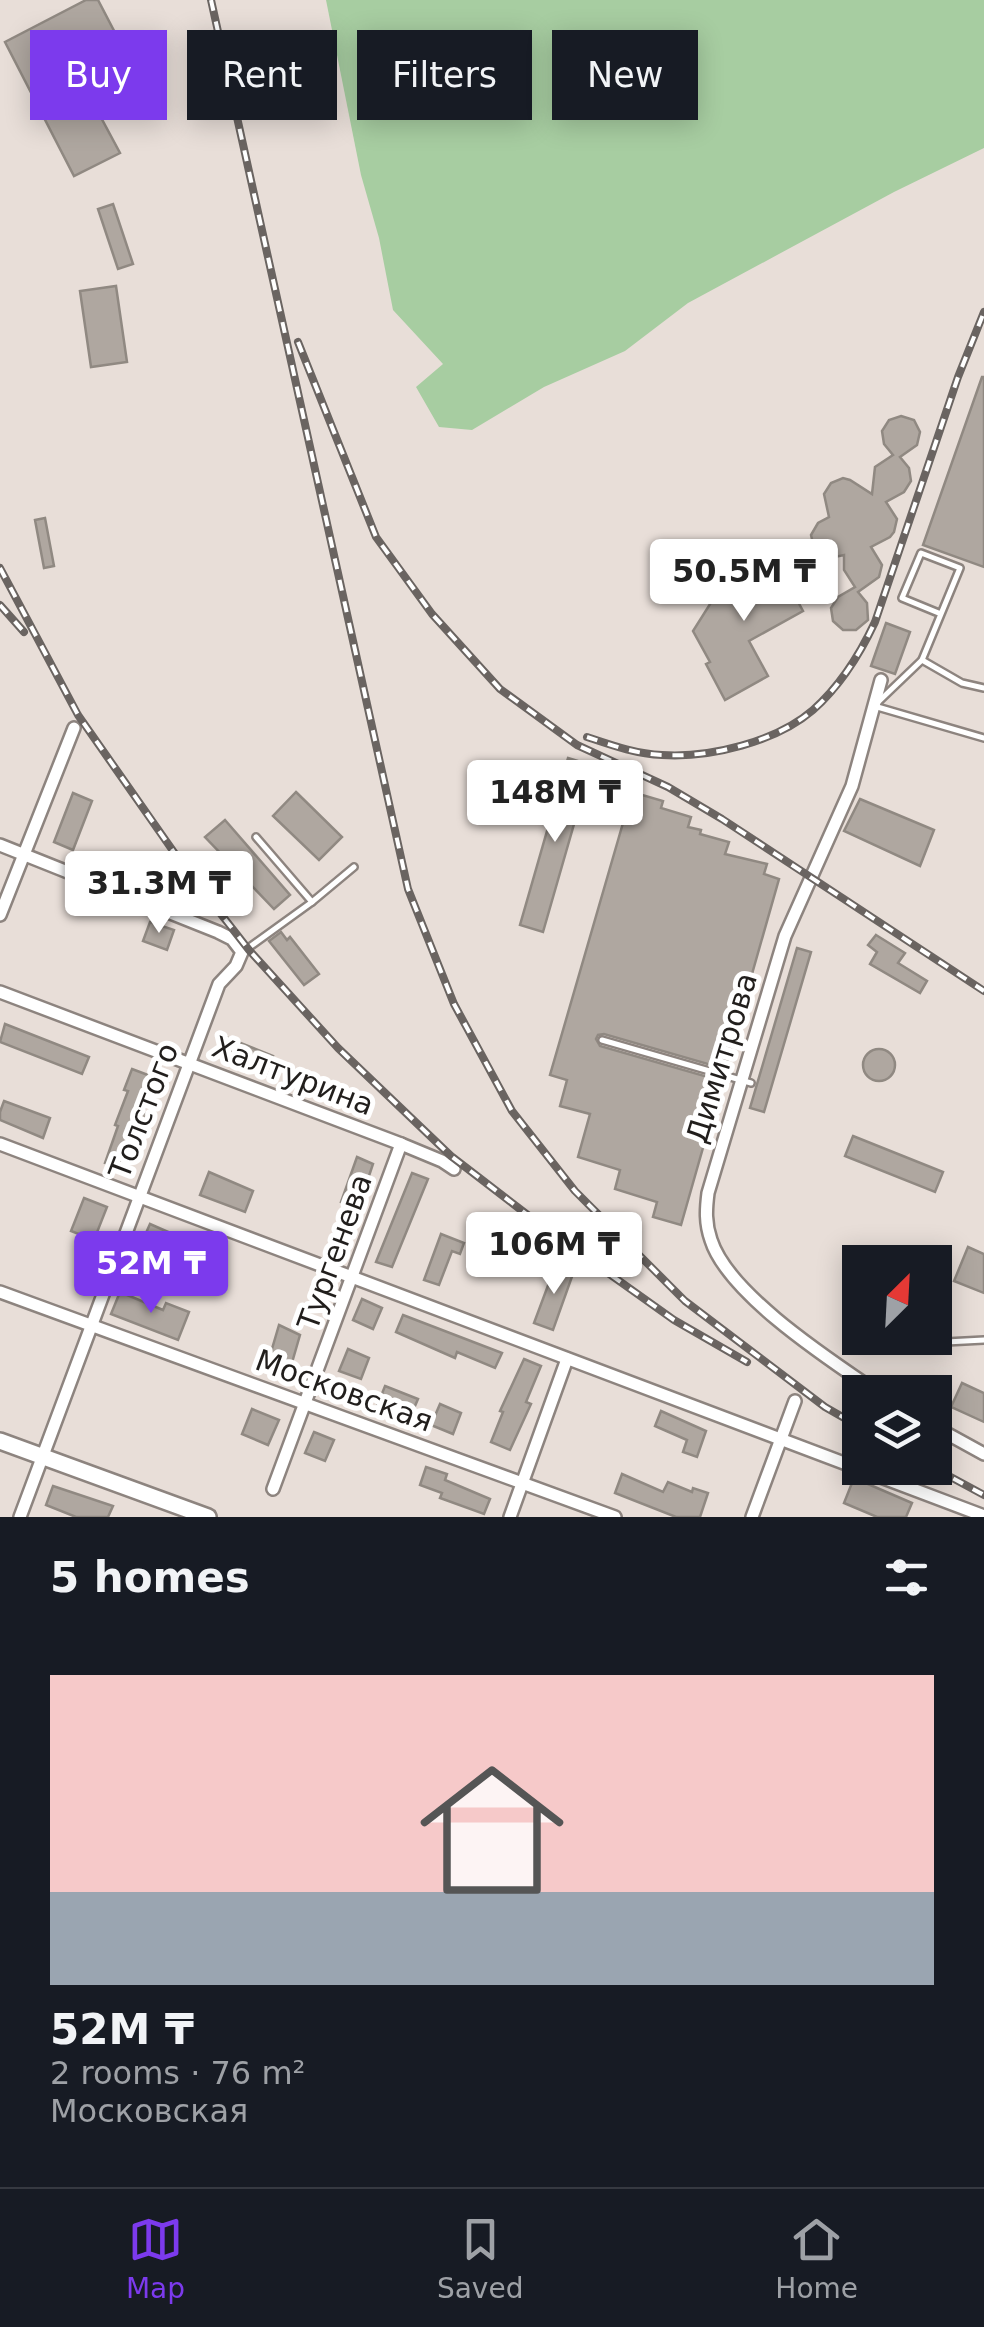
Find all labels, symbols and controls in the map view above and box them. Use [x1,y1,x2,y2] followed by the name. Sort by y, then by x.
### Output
[30,30,167,120] chip: Buy
[187,30,337,120] chip: Rent
[357,30,532,120] chip: Filters
[552,30,698,120] chip: New
[652,539,836,624] pin: 50.5M ₸
[672,552,816,590] text: 50.5M ₸
[474,760,636,845] pin: 148M ₸
[489,773,621,811] text: 148M ₸
[67,851,251,936] pin: 31.3M ₸
[87,864,231,902] text: 31.3M ₸
[679,969,764,1147] street label: Димитрова
[208,1029,379,1122] street label: Халтурина
[101,1038,185,1184] street label: Толстого
[290,1169,379,1336] street label: Тургенева
[473,1212,635,1297] pin: 106M ₸
[488,1225,620,1263] text: 106M ₸
[81,1231,221,1316] pin: 52M ₸
[96,1244,206,1282] text: 52M ₸
[842,1245,952,1355] north arrow
[842,1245,952,1485] map controls
[251,1342,438,1439] street label: Московская
[842,1375,952,1485] button: layers
[879,1550,934,1605] icon: filters
[50,1553,250,1602] text: 5 homes
[402,1740,582,1920] icon: home
[50,2005,194,2054] text: 52M ₸
[50,2054,305,2092] text: 2 rooms · 76 m²
[50,2092,248,2130] text: Московская
[126,2212,185,2305] tab: Map
[437,2212,523,2305] tab: Saved
[775,2212,858,2305] tab: Home

